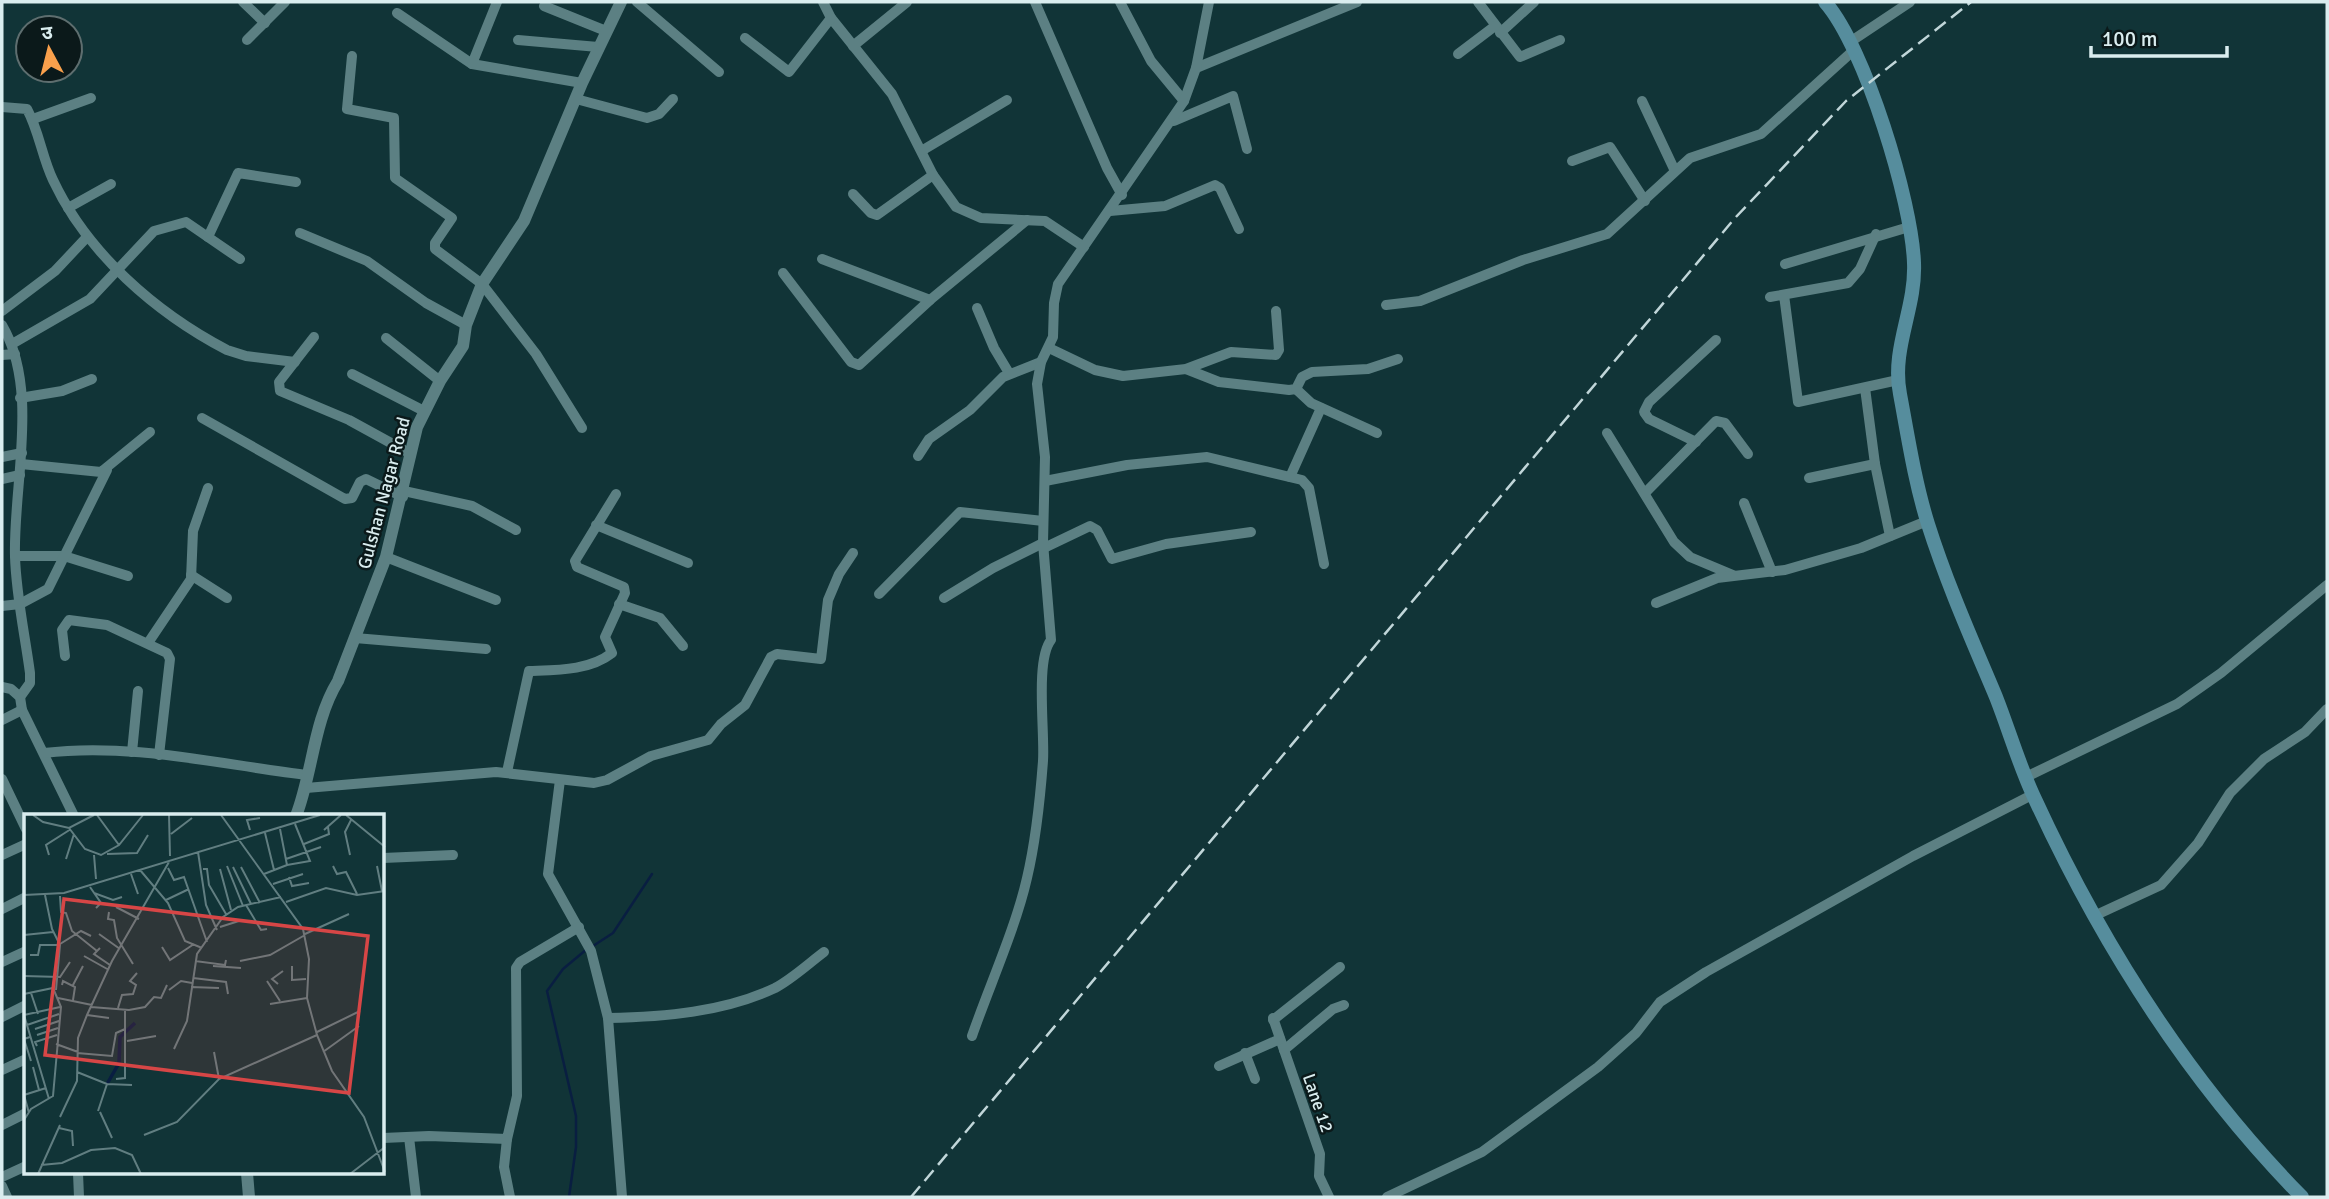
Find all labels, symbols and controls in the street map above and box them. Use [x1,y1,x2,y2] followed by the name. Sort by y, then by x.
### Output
[14,14,84,84] north arrow
[2091,14,2228,58] scale bar
[40,20,55,46] text: उ
[2102,26,2157,52] text: 100 m
[353,415,415,571] street label: Gulshan Nagar Road
[24,814,385,1174] inset map
[1298,1071,1338,1135] street label: Lane 12

